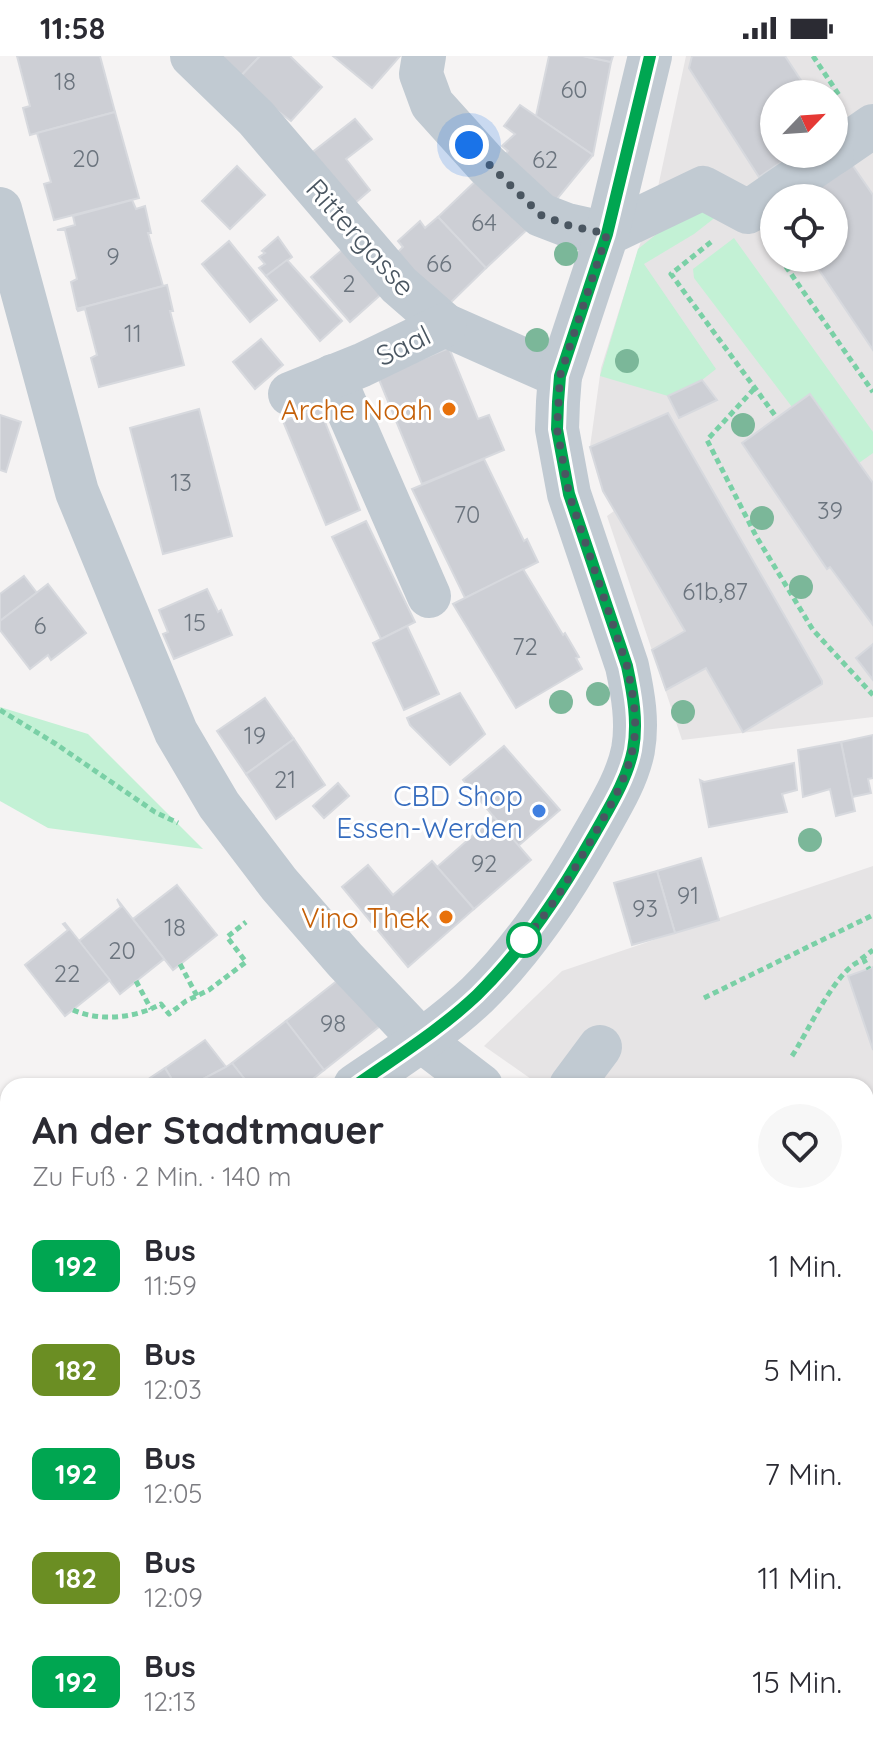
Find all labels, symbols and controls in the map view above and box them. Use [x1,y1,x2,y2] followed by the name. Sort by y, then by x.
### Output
[40,9,105,47] text: 11:58
[54,66,76,96] house number: 18
[560,74,588,104] house number: 60
[760,80,848,168] north arrow
[760,80,848,272] map controls
[449,125,489,165] your location
[72,143,100,173] house number: 20
[532,144,558,174] house number: 62
[299,171,423,303] street label: Rittergasse
[760,184,848,272] button: locate
[471,207,497,237] house number: 64
[106,241,120,271] house number: 9
[426,248,452,278] house number: 66
[342,268,356,298] house number: 2
[370,317,436,373] street label: Saal
[124,318,142,348] house number: 11
[281,392,433,427] place label: Arche Noah
[440,400,458,418] marker: Arche Noah
[170,467,192,497] house number: 13
[817,495,843,525] house number: 39
[454,499,480,529] house number: 70
[682,576,748,606] house number: 61b,87
[184,607,206,637] house number: 15
[34,610,47,640] house number: 6
[512,631,538,661] house number: 72
[244,720,266,750] house number: 19
[274,764,296,794] house number: 21
[336,778,523,845] place label: CBD Shop Essen-Werden
[530,802,548,820] marker: CBD Shop Essen-Werden
[471,848,497,878] house number: 92
[677,880,699,910] house number: 91
[632,893,658,923] house number: 93
[301,900,430,935] place label: Vino Thek
[437,908,455,926] marker: Vino Thek
[164,912,186,942] house number: 18
[507,923,541,957] unlabelled marker
[108,935,136,965] house number: 20
[54,958,80,988] house number: 22
[320,1008,346,1038] house number: 98
[758,1104,842,1188] button: heart
[32,1106,384,1154] text: An der Stadtmauer
[32,1160,291,1193] text: Zu Fuß · 2 Min. · 140 m
[144,1231,196,1269] text: Bus
[769,1247,842,1285] text: 1 Min.
[55,1248,97,1283] text: 192
[144,1269,197,1302] text: 11:59
[144,1335,196,1373] text: Bus
[763,1351,842,1389] text: 5 Min.
[55,1352,97,1387] text: 182
[144,1373,202,1406] text: 12:03
[144,1439,196,1477] text: Bus
[764,1455,842,1493] text: 7 Min.
[55,1456,97,1491] text: 192
[144,1477,203,1510] text: 12:05
[144,1543,196,1581] text: Bus
[758,1559,842,1597] text: 11 Min.
[55,1560,97,1595] text: 182
[144,1581,203,1614] text: 12:09
[144,1647,196,1685] text: Bus
[752,1663,842,1701] text: 15 Min.
[55,1664,97,1699] text: 192
[144,1685,196,1718] text: 12:13

